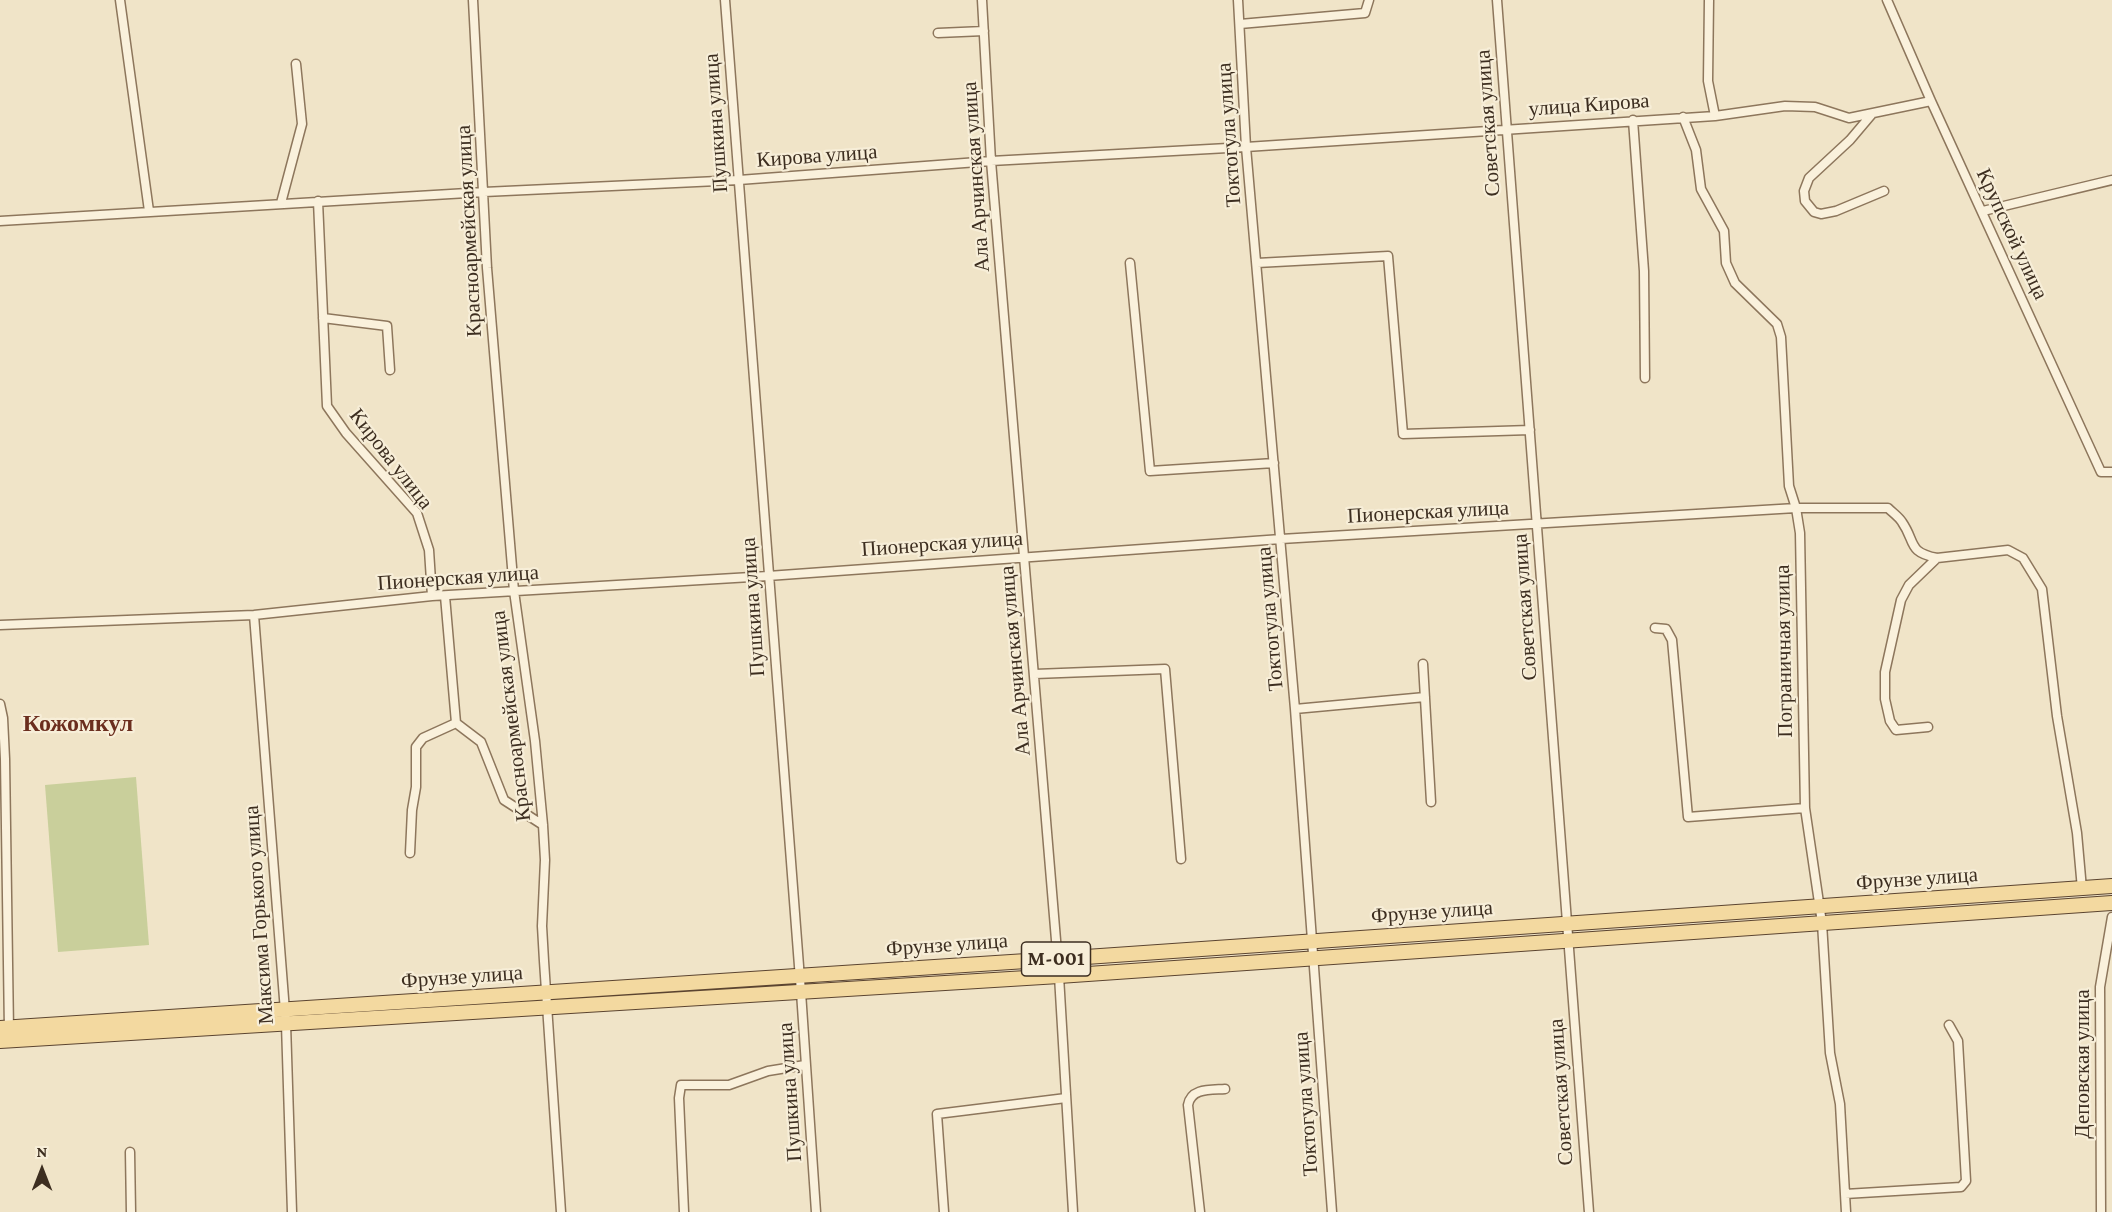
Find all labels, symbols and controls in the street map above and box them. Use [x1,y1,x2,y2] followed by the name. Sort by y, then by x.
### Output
[1470,49,1506,197] street label: Советская улица
[699,52,733,194] street label: Пушкина улица
[1211,62,1247,208] street label: Токтогула улица
[957,81,995,273] street label: Ала Арчинская улица
[1528,88,1650,122] street label: улица Кирова
[451,124,487,338] street label: Красноармейская улица
[756,139,878,173] street label: Кирова улица
[1971,164,2053,304] street label: Крупской улица
[344,404,438,514] street label: Кирова улица
[1346,495,1510,529] street label: Пионерская улица
[860,526,1024,562] street label: Пионерская улица
[1507,533,1543,681] street label: Советская улица
[736,536,770,678] street label: Пушкина улица
[1251,546,1289,692] street label: Токтогула улица
[376,560,540,596] street label: Пионерская улица
[1770,564,1798,738] street label: Пограничная улица
[994,565,1036,757] street label: Ала Арчинская улица
[486,609,536,823] street label: Красноармейская улица
[23,710,133,738] district label: Кожомкул
[239,805,279,1025] street label: Максима Горького улица
[1855,862,1979,896] street label: Фрунзе улица
[1370,895,1494,929] street label: Фрунзе улица
[885,928,1009,962] street label: Фрунзе улица
[1022,942,1090,976] road number: M-001
[400,960,524,994] street label: Фрунзе улица
[2070,989,2096,1139] street label: Деповская улица
[1543,1018,1579,1166] street label: Советская улица
[773,1021,807,1163] street label: Пушкина улица
[1288,1031,1324,1177] street label: Токтогула улица
[12,1140,72,1200] north arrow
[37,1143,47,1160] text: N

